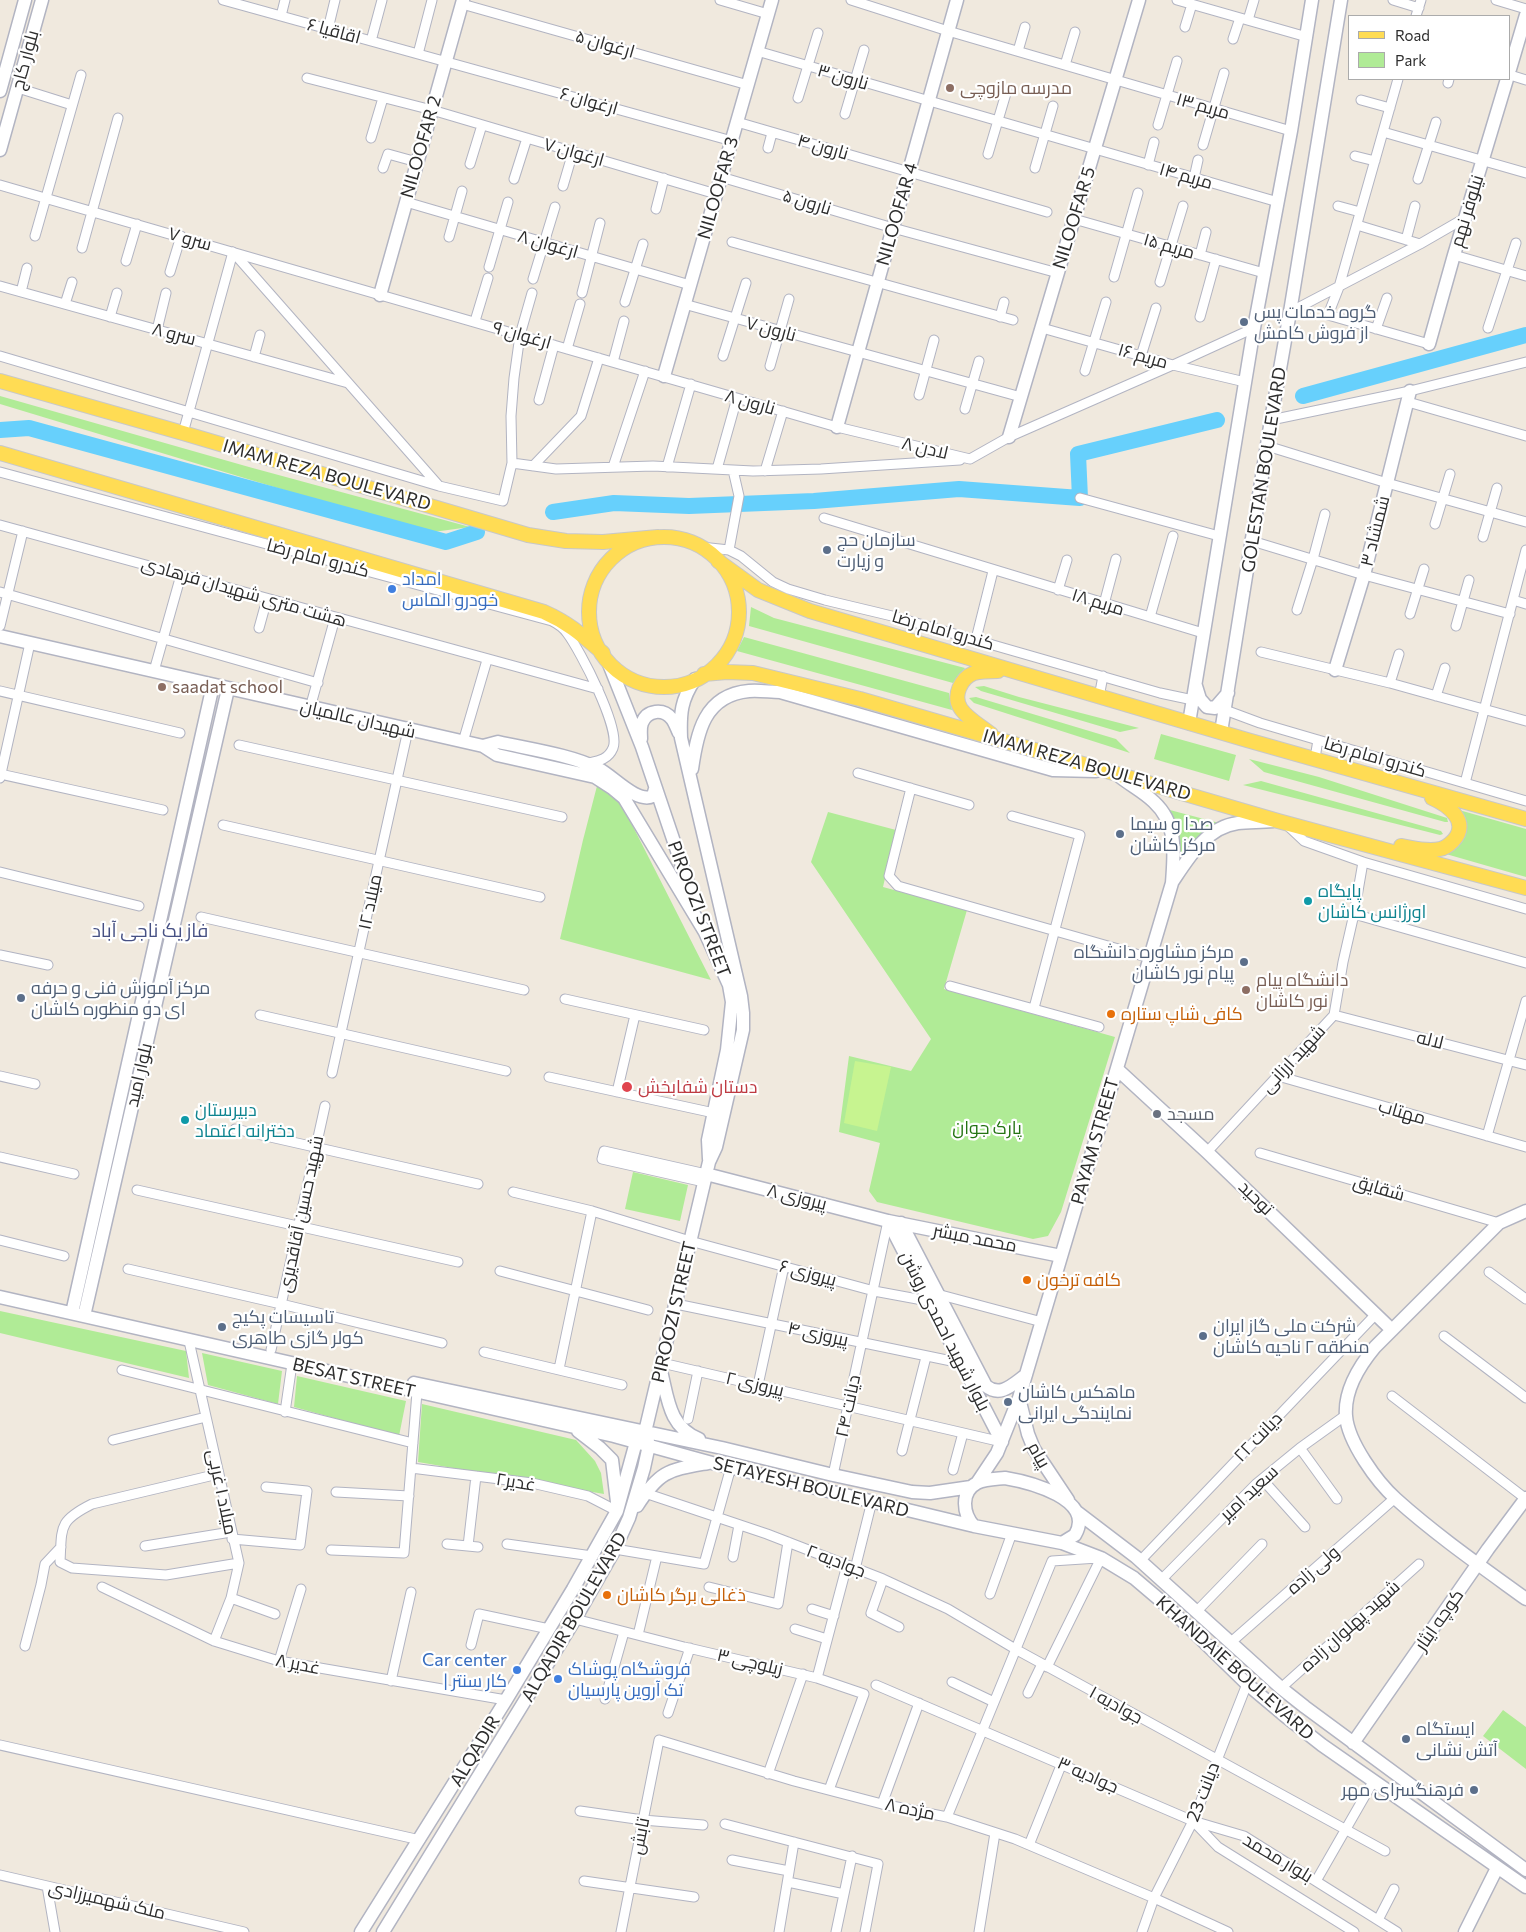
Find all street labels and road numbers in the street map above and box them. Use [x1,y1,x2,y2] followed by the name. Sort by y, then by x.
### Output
[305,13,363,49] street label: اقاقیا ۶
[573,25,637,63] street label: ارغوان ۵
[7,28,43,92] street label: بلوار کاج
[815,59,871,95] street label: نارون ۳
[557,82,621,120] street label: ارغوان ۶
[1174,88,1232,124] street label: مریم ۱۳
[396,93,446,201] street label: NILOOFAR 2
[795,129,851,165] street label: نارون ۴
[541,133,607,171] street label: ارغوان ۷
[693,134,743,242] street label: NILOOFAR 3
[1157,158,1215,194] street label: مریم ۱۴
[872,160,922,268] street label: NILOOFAR 4
[1048,164,1100,272] street label: NILOOFAR 5
[1446,172,1488,250] street label: نیلوفر نهم
[780,184,834,220] street label: نارون ۵
[166,222,214,256] street label: سرو ۷
[515,225,581,263] street label: ارغوان ۸
[1141,228,1197,264] street label: مریم ۱۵
[743,312,799,346] street label: نارون ۷
[490,316,554,354] street label: ارغوان ۹
[150,318,198,350] street label: سرو ۸
[1115,339,1171,373] street label: مریم ۱۶
[1237,366,1291,574] street label: GOLESTAN BOULEVARD
[722,385,778,419] street label: نارون ۸
[900,432,950,464] street label: لادن ۸
[221,435,433,515] street label: IMAM REZA BOULEVARD
[1356,493,1394,569] street label: شمشاد ۳
[264,534,372,582] street label: کندرو امام رضا
[139,552,349,632] street label: هشت متری شهیدان فرهادی
[1069,584,1127,620] street label: مریم ۱۸
[889,605,997,655] street label: کندرو امام رضا
[298,695,418,743] street label: شهیدان عالمیان
[981,725,1193,805] street label: IMAM REZA BOULEVARD
[1321,732,1429,782] street label: کندرو امام رضا
[663,838,735,980] street label: PIROOZI STREET
[354,872,386,932] street label: میلاد ۱۲
[1256,1021,1330,1097] street label: شهید ارزانی
[1414,1026,1446,1054] street label: لاله
[121,1041,157,1109] street label: بلوار امید
[1067,1075,1123,1207] street label: PAYAM STREET
[1376,1095,1428,1129] street label: مهتاب
[274,1134,328,1294] street label: شهید حسین آقاقدیری
[1351,1170,1407,1206] street label: شقایق
[1234,1176,1278,1220] street label: توحید
[765,1179,829,1215] street label: پیروزی ۸
[931,1219,1019,1257] street label: محمد مبشر
[647,1239,701,1385] street label: PIROOZI STREET
[895,1247,995,1415] street label: بلوار شهید احمدی روشن
[777,1255,839,1291] street label: پیروزی ۶
[786,1317,850,1351] street label: پیروزی ۴
[290,1353,418,1403] street label: BESAT STREET
[724,1367,786,1401] street label: پیروزی ۲
[831,1373,865,1439] street label: دیانت ۲۴
[1229,1408,1287,1466] street label: دیانت ۲۲
[1023,1438,1055,1472] street label: پیام
[202,1447,242,1537] street label: میلاد ۱ غربی
[711,1452,911,1522] street label: SETAYESH BOULEVARD
[1215,1461,1283,1525] street label: سعید امیر
[495,1468,537,1496] street label: غدیر۲
[517,1528,631,1706] street label: ALQADIR BOULEVARD
[803,1540,869,1582] street label: جوادیه ۲
[1282,1541,1344,1599] street label: ولی زاده
[1296,1576,1404,1676] street label: شهید پهلوان زاده
[1410,1585,1468,1655] street label: کوچه ایثار
[1152,1591,1318,1745] street label: KHANDAIE BOULEVARD
[715,1644,785,1680] street label: زیلوچی ۳
[274,1649,322,1679] street label: غدیر ۸
[1085,1681,1147,1729] street label: جوادیه ۱
[445,1711,505,1791] street label: ALQADIR
[1054,1752,1122,1798] street label: جوادیه ۳
[1182,1759,1224,1825] street label: دیانت 23
[883,1793,937,1825] street label: مژده ۸
[626,1816,654,1856] street label: تابش
[1239,1829,1317,1887] street label: بلوار محمد
[46,1876,168,1924] street label: ملک شهمیرزادی

